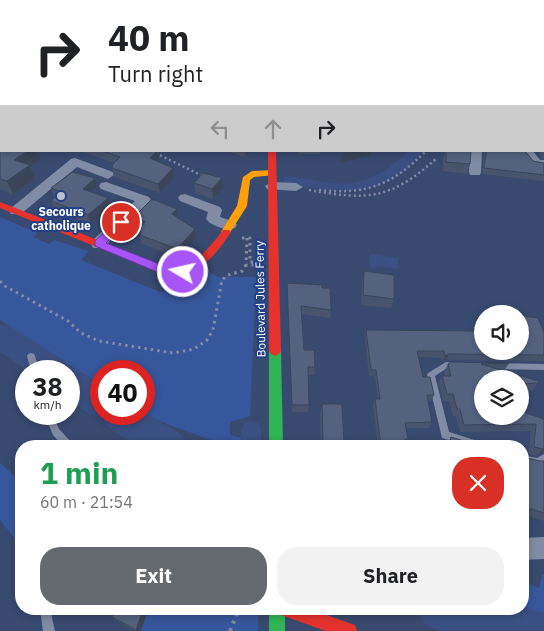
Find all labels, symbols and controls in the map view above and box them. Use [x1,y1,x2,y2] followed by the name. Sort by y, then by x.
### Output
[108,15,190,61] text: 40 m
[25,20,90,85] icon: right
[108,59,203,88] text: Turn right
[206,115,234,143] icon: left
[259,115,287,143] icon: ahead
[312,115,340,143] icon: right
[55,190,67,202] marker: Secours catholique
[100,201,142,243] pin
[31,204,91,233] place label: Secours catholique
[107,208,135,236] icon: arrive
[251,240,269,358] street label: Boulevard Jules Ferry
[156,245,208,297] position arrow
[474,305,529,425] map controls
[474,305,529,360] button: sound
[90,360,155,425] speed limit sign: 40
[32,370,63,403] text: 38
[474,370,529,425] button: layers
[33,397,62,412] text: km/h
[40,453,118,492] text: 1 min
[452,457,504,509] button: close
[40,492,133,512] text: 60 m · 21:54
[40,547,267,605] button: Exit
[277,547,504,605] button: Share

